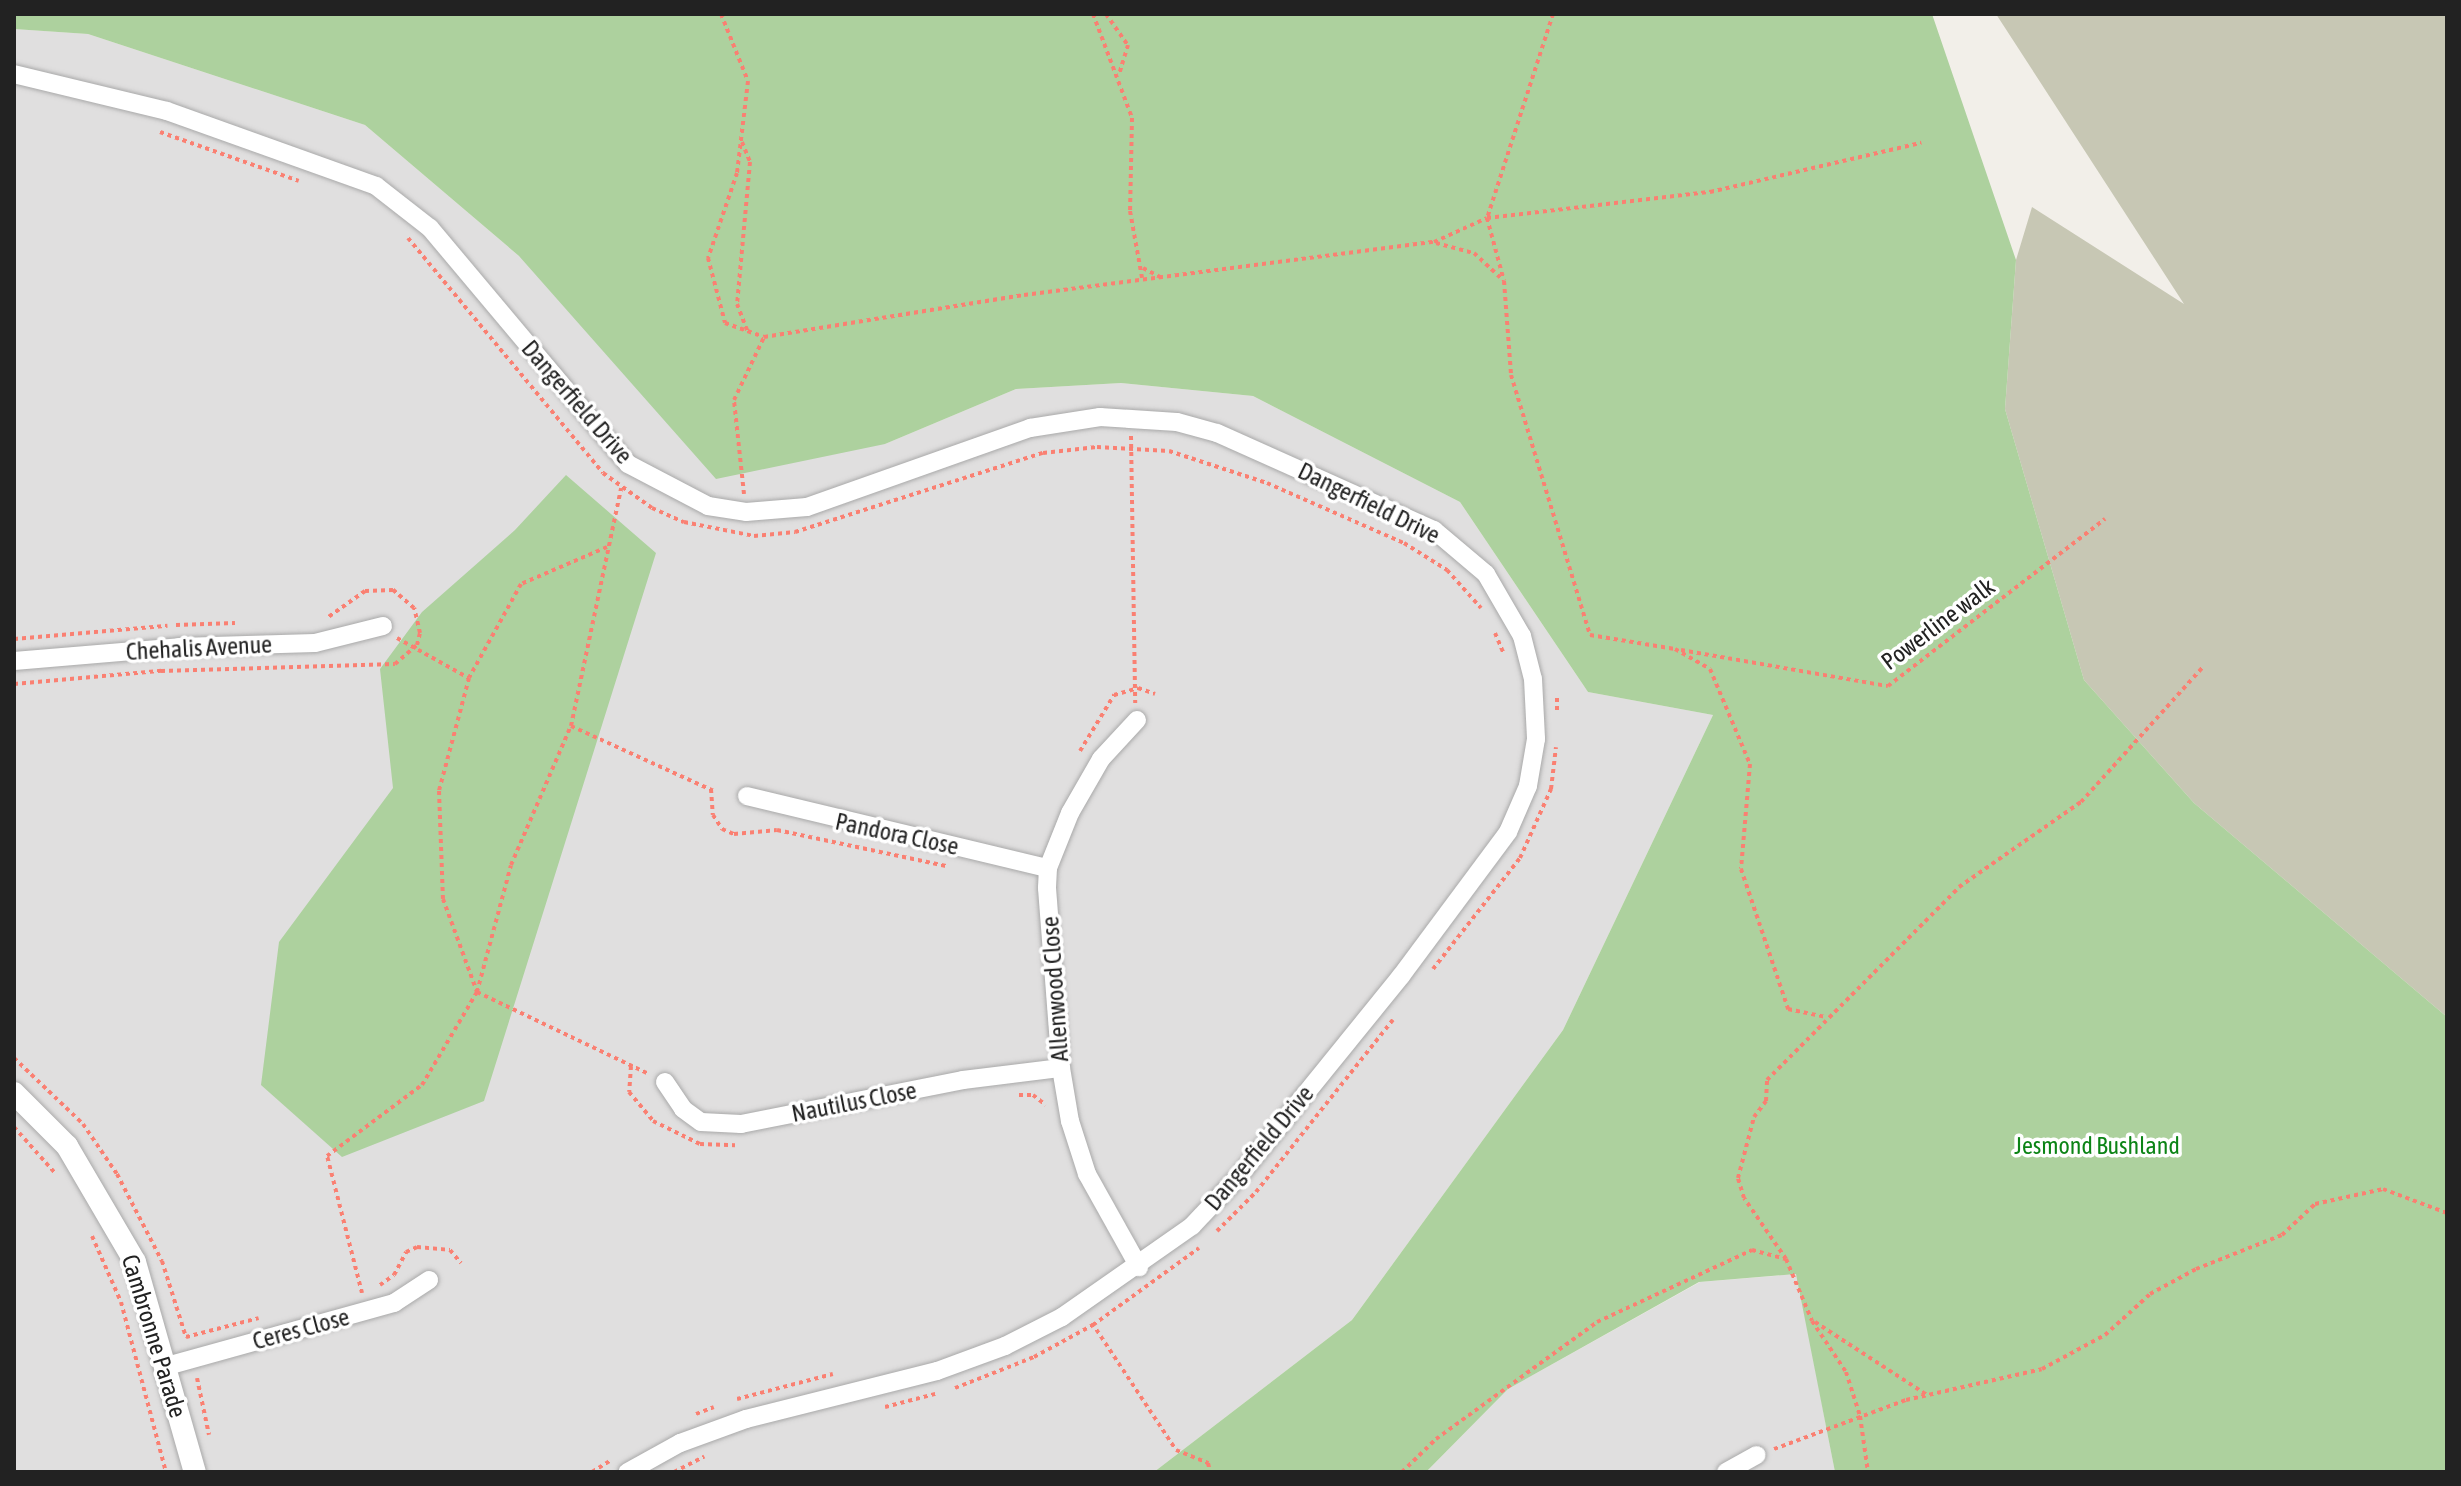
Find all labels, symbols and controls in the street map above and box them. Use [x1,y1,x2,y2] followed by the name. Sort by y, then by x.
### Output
[516,334,638,470] street label: Dangerfield Drive
[1293,456,1445,550] street label: Dangerfield Drive
[1876,572,2000,676] street label: Powerline walk
[125,630,273,666] street label: Chehalis Avenue
[833,807,961,861] street label: Pandora Close
[1036,915,1074,1063] street label: Allenwood Close
[789,1076,919,1128] street label: Nautilus Close
[1198,1080,1320,1216] street label: Dangerfield Drive
[2014,1132,2180,1160] park label: Jesmond Bushland
[116,1251,192,1421] street label: Cambronne Parade
[249,1302,353,1356] street label: Ceres Close

